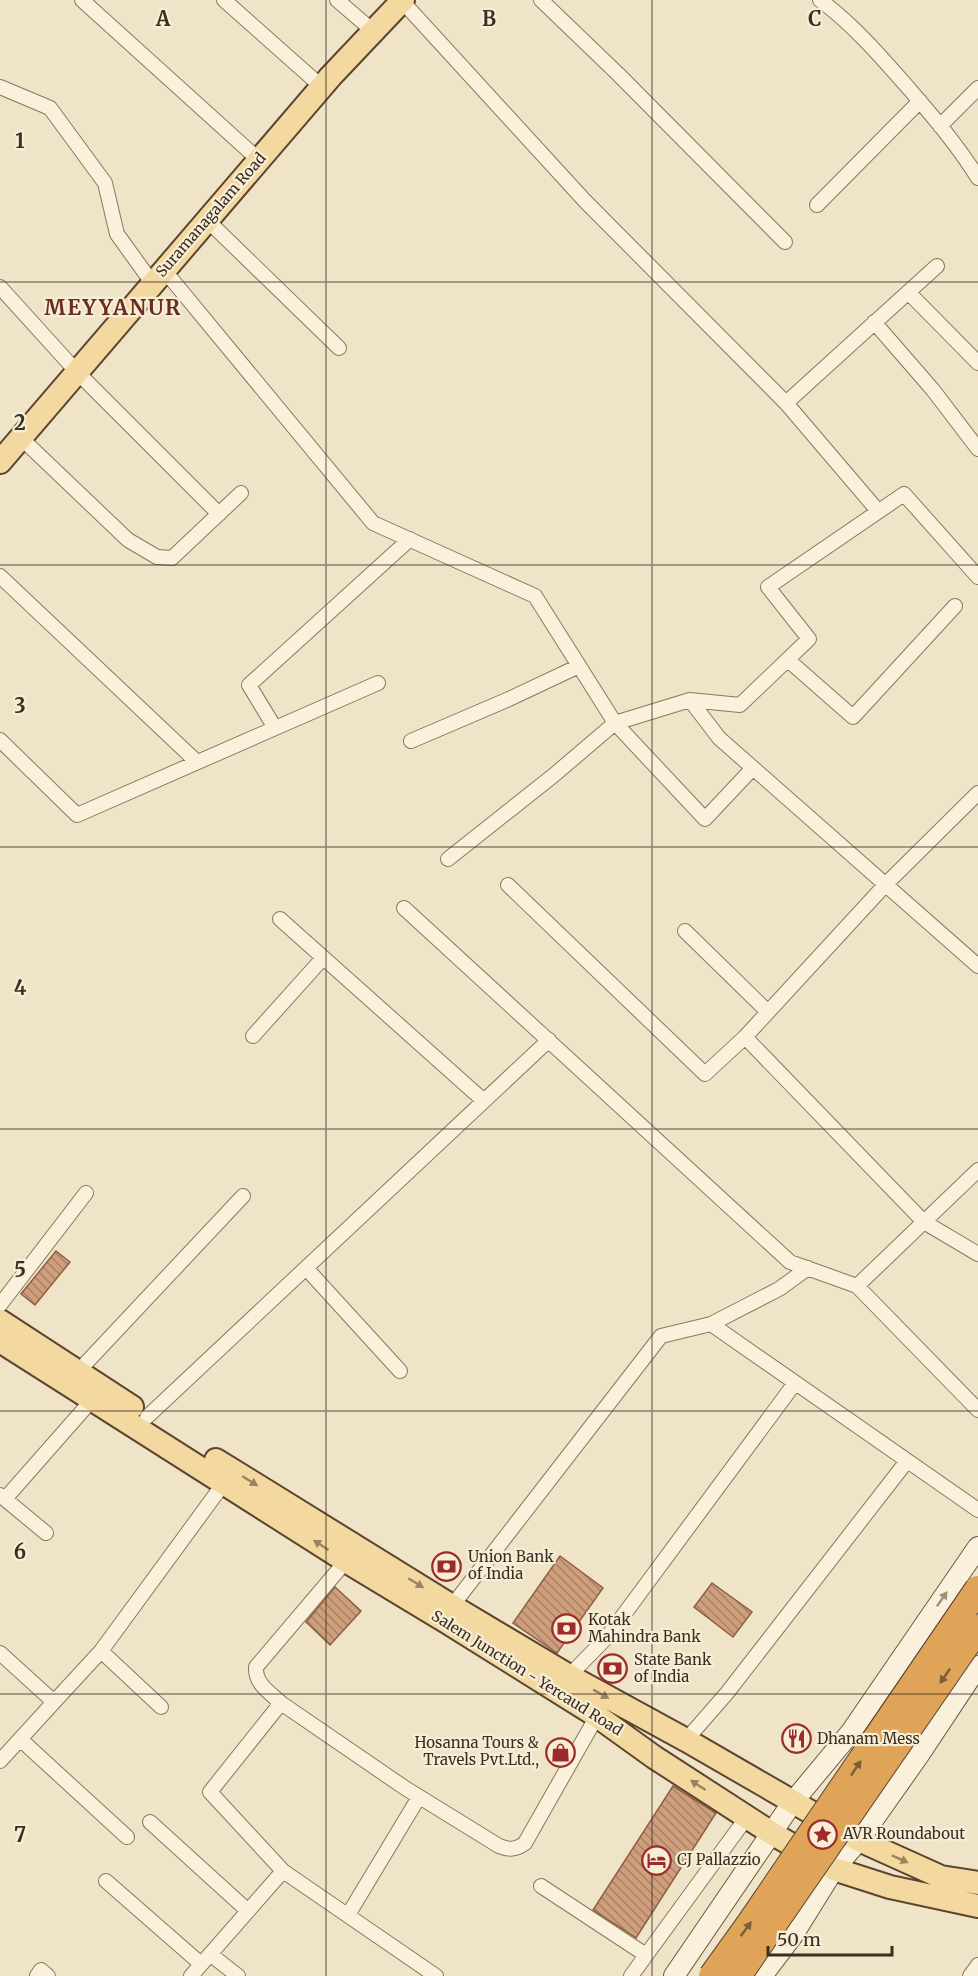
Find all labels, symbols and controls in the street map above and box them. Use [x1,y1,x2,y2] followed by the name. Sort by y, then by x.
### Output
[155,6,171,31] text: A
[482,6,496,31] text: B
[808,6,822,31] text: C
[15,128,25,153] text: 1
[152,149,270,281] street label: Suramanagalam Road
[44,294,182,321] district label: MEYYANUR
[14,410,26,435] text: 2
[14,693,26,718] text: 3
[14,975,27,1000] text: 4
[14,1257,26,1282] text: 5
[242,1475,258,1486] one-way arrow
[14,1539,26,1564] text: 6
[313,1539,329,1551] one-way arrow
[468,1547,554,1583] place label: Union Bank of India
[431,1550,463,1582] bank icon: Union Bank of India
[407,1578,424,1589] one-way arrow
[936,1592,948,1608] one-way arrow
[428,1606,626,1739] street label: Salem Junction - Yercaud Road
[588,1610,701,1646] place label: Kotak Mahindra Bank
[551,1613,583,1645] bank icon: Kotak Mahindra Bank
[634,1650,712,1686] place label: State Bank of India
[597,1653,629,1685] bank icon: State Bank of India
[940,1668,951,1684] one-way arrow
[593,1688,610,1698] one-way arrow
[780,1723,812,1755] restaurant icon: Dhanam Mess
[817,1729,920,1748] place label: Dhanam Mess
[414,1733,540,1769] place label: Hosanna Tours & Travels Pvt.Ltd.,
[544,1736,576,1768] shop icon: Hosanna Tours & Travels Pvt.Ltd.,
[850,1760,862,1776] one-way arrow
[690,1779,706,1791] one-way arrow
[806,1818,838,1850] place icon: AVR Roundabout
[14,1822,26,1847] text: 7
[842,1824,965,1843] place label: AVR Roundabout
[640,1844,672,1876] hotel icon: CJ Pallazzio
[677,1850,761,1869] place label: CJ Pallazzio
[892,1855,909,1864] one-way arrow
[768,1919,892,1957] scale bar
[740,1921,752,1937] one-way arrow
[777,1928,821,1951] text: 50 m

